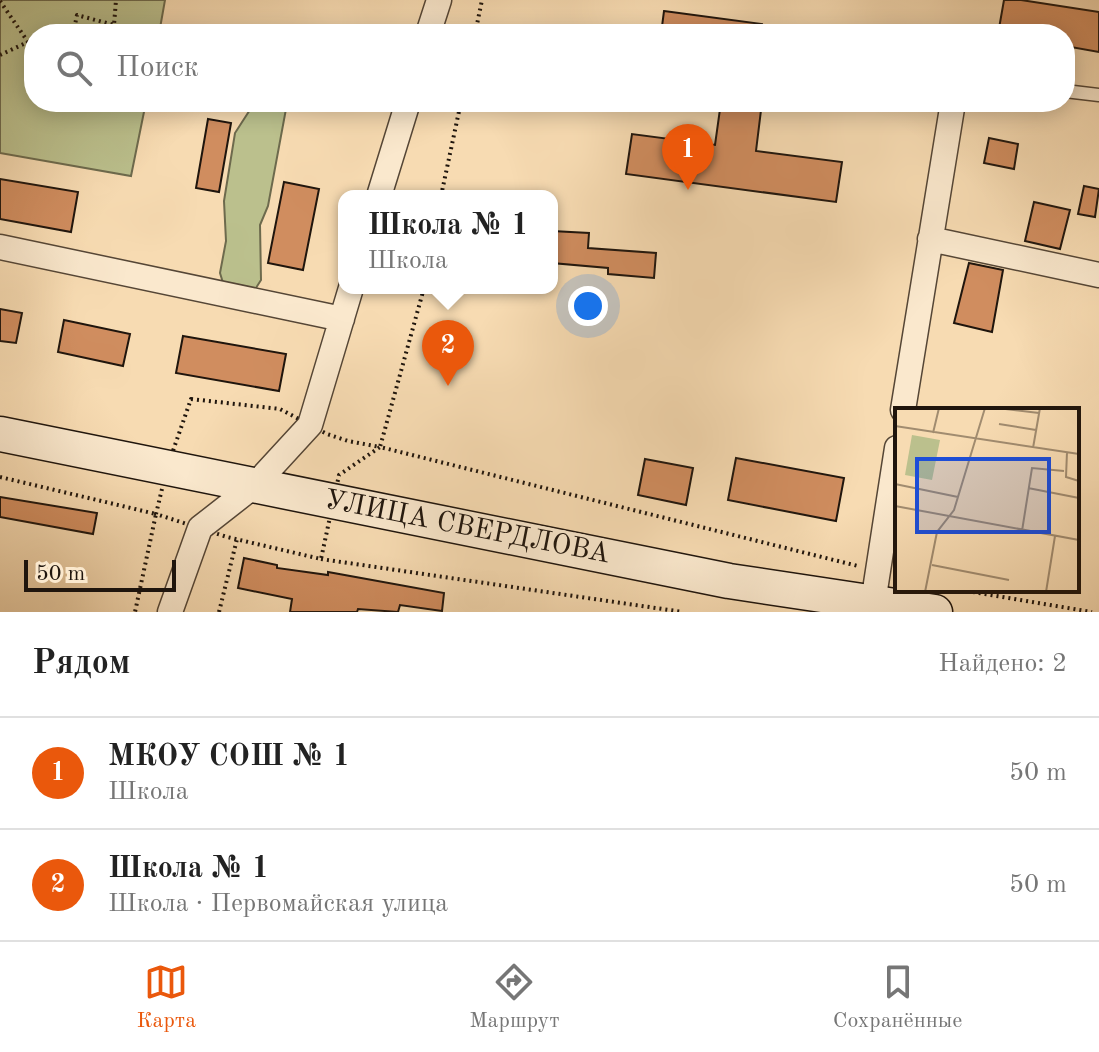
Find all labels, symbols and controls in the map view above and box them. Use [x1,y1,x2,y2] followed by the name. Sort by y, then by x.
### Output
[24,24,1075,112] search box
[52,46,96,90] icon: search
[116,53,199,83] text: Поиск
[662,124,714,190] pin: 1
[338,190,558,294] popup
[367,211,529,241] text: Школа № 1
[367,248,448,274] text: Школа
[568,286,608,326] your location
[422,320,474,386] pin: 2
[895,408,1079,592] inset map
[322,487,612,569] street label: УЛИЦА СВЕРДЛОВА
[24,556,176,592] scale bar
[36,563,85,585] text: 50 m
[32,647,131,681] text: Рядом
[938,651,1067,677] text: Найдено: 2
[108,742,350,772] text: МКОУ СОШ № 1
[50,760,66,786] text: 1
[1009,760,1067,786] text: 50 m
[108,779,189,805] text: Школа
[108,854,269,884] text: Школа № 1
[50,872,66,898] text: 2
[1009,872,1067,898] text: 50 m
[108,891,448,917] text: Школа · Первомайская улица
[137,960,196,1035] tab: Карта
[469,960,560,1035] tab: Маршрут
[833,960,962,1035] tab: Сохранённые

